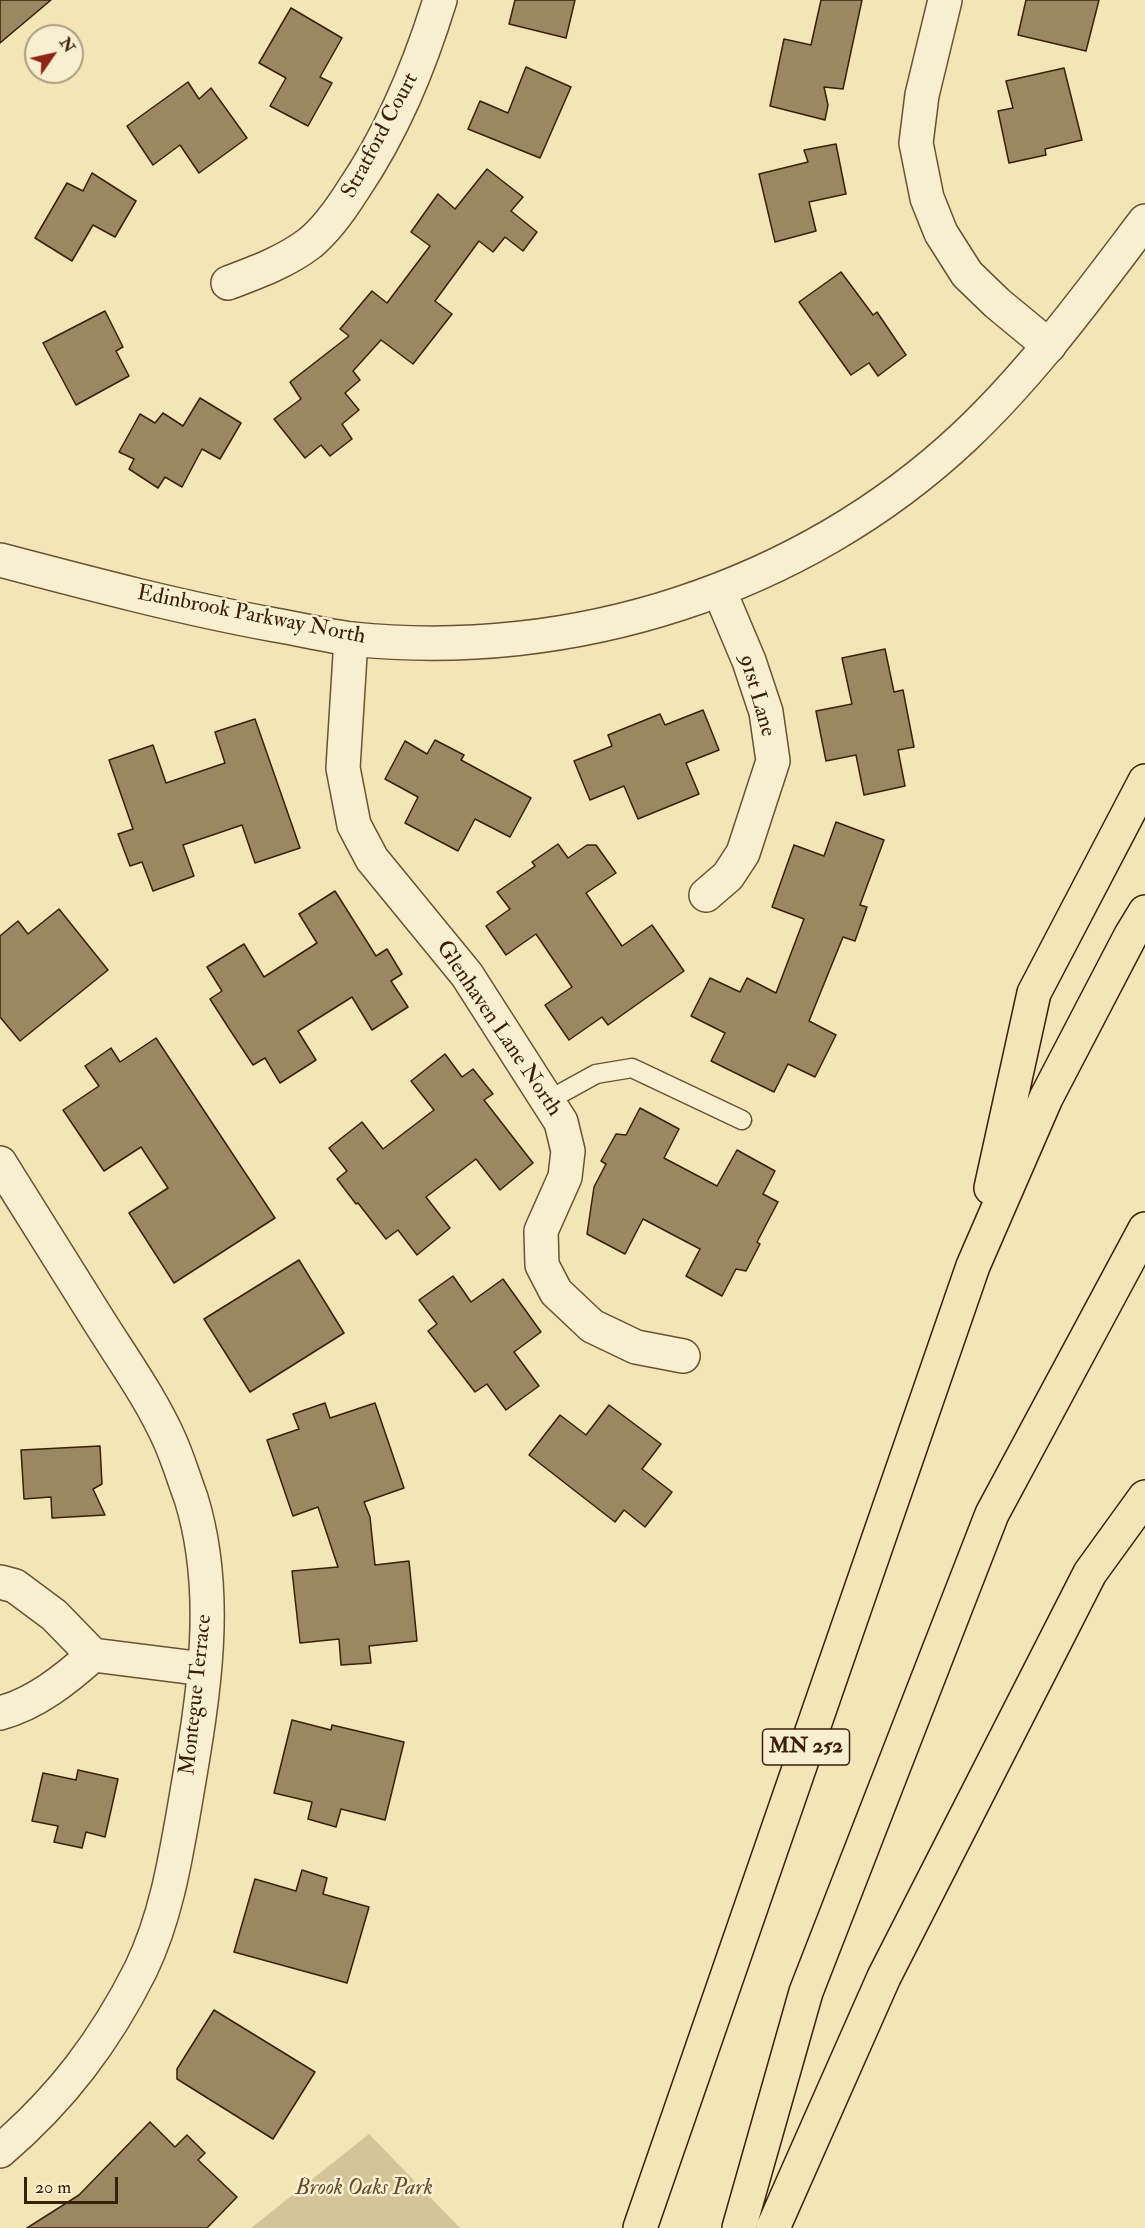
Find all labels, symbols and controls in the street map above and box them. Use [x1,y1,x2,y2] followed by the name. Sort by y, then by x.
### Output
[24,24,84,84] north arrow
[55,34,80,57] text: N
[337,69,425,203] street label: Stratford Court
[135,581,367,651] street label: Edinbrook Parkway North
[732,652,780,740] street label: 91st Lane
[429,936,567,1122] street label: Glenhaven Lane North
[175,1613,219,1777] street label: Montegue Terrace
[762,1729,850,1765] road number: MN 252
[27,2165,122,2203] scale bar
[35,2176,71,2199] text: 20 m
[295,2176,433,2202] park label: Brook Oaks Park

